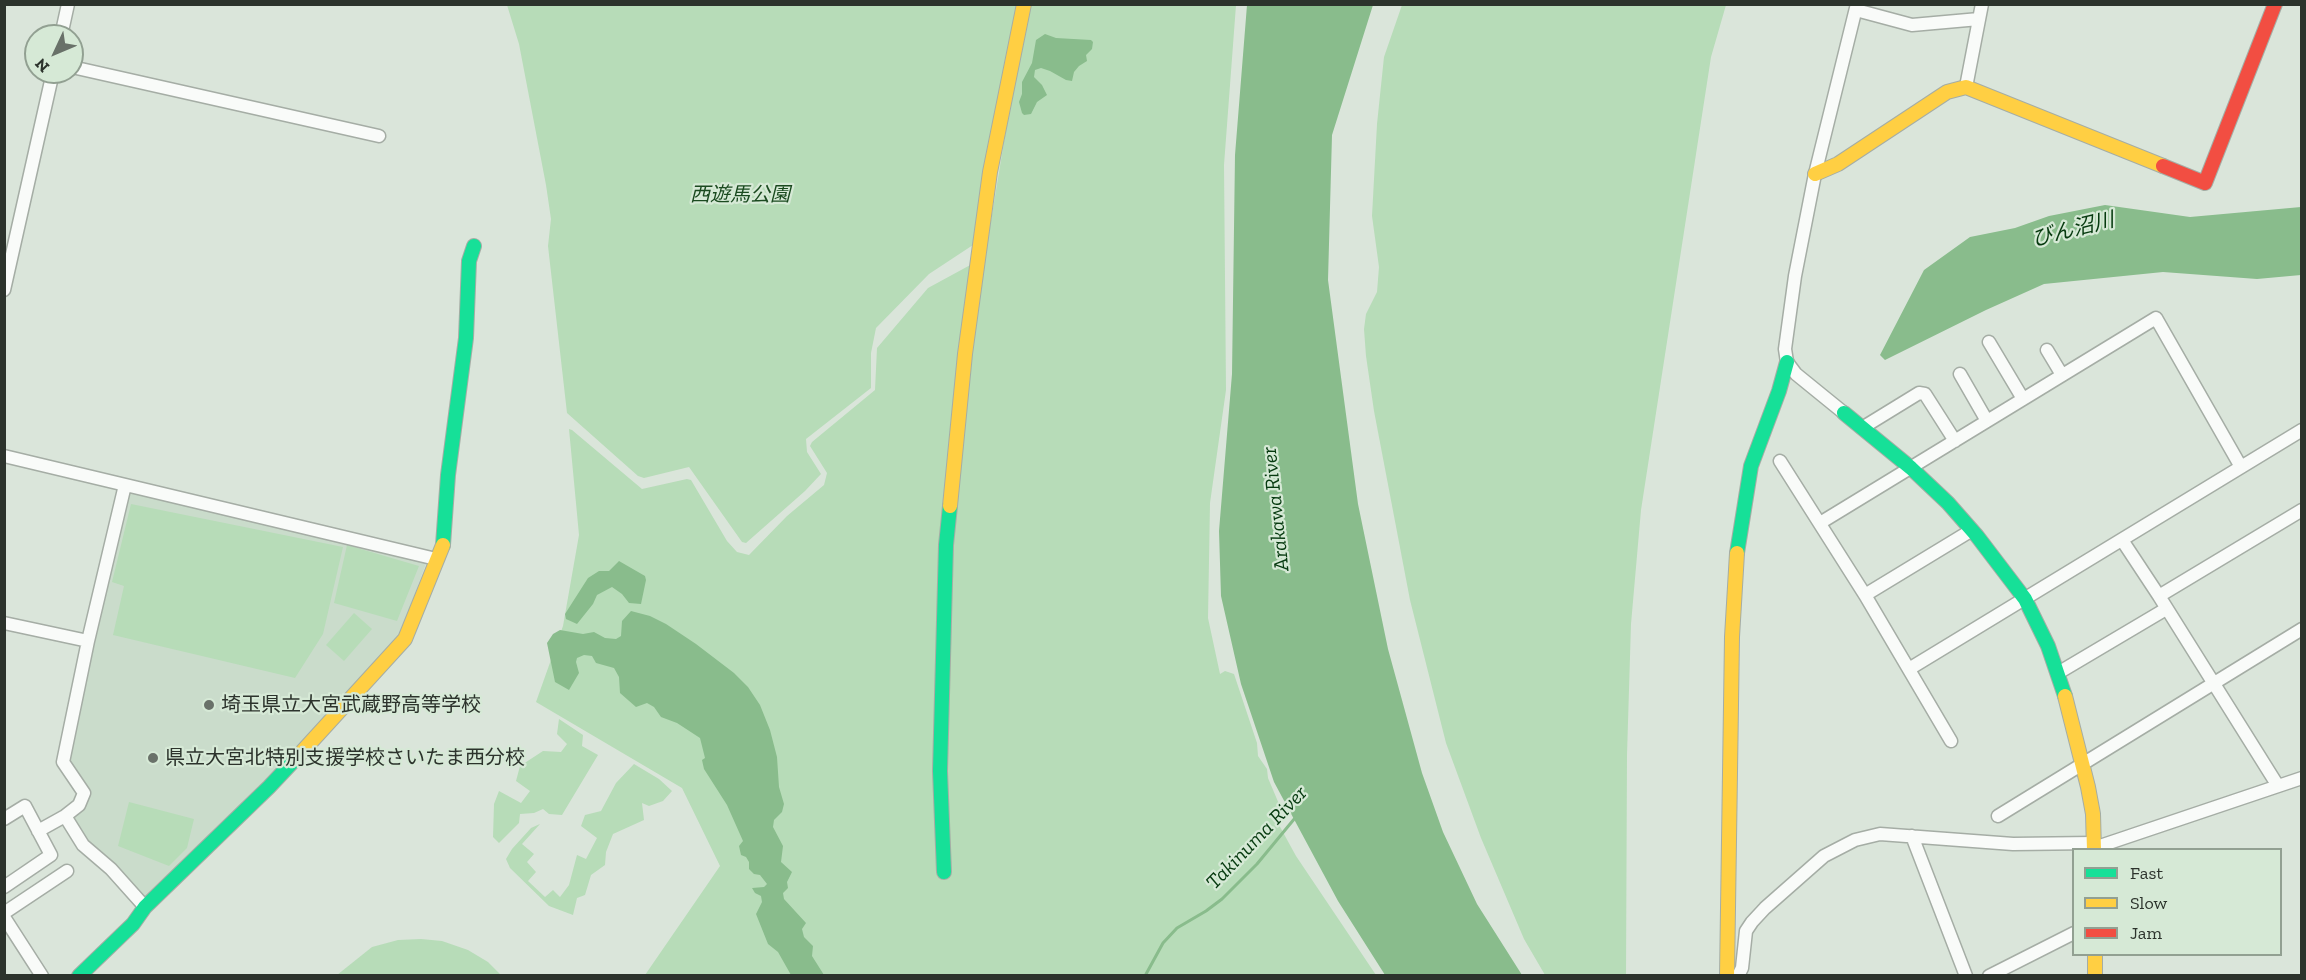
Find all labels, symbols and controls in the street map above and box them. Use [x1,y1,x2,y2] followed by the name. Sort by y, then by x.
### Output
[24,24,84,84] north arrow
[31,54,53,76] text: N
[690,183,790,207] park label: 西遊馬公園
[2029,208,2117,252] water label: びん沼川
[1257,446,1295,572] water label: Arakawa River
[221,693,481,717] place label: 埼玉県立大宮武蔵野高等学校
[202,698,216,712] marker: 埼玉県立大宮武蔵野高等学校
[165,746,525,770] place label: 県立大宮北特別支援学校さいたま西分校
[146,751,160,765] marker: 県立大宮北特別支援学校さいたま西分校
[1201,781,1313,895] water label: Takinuma River
[2072,848,2282,956] legend
[2130,862,2163,884] text: Fast
[2130,892,2167,914] text: Slow
[2130,922,2162,944] text: Jam

